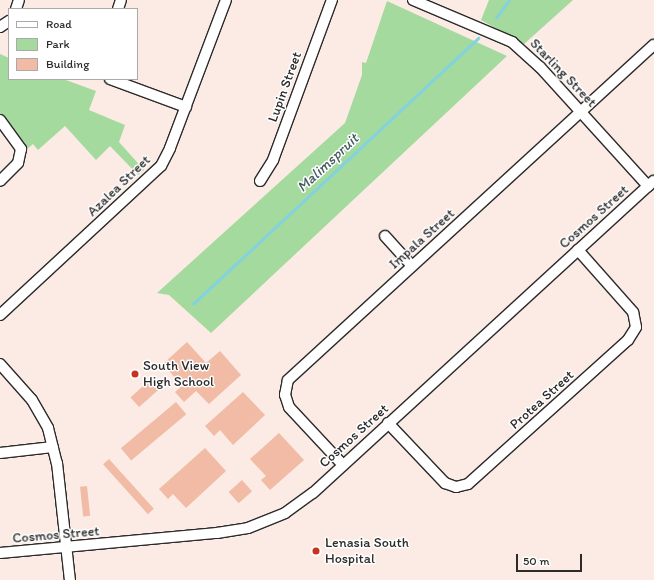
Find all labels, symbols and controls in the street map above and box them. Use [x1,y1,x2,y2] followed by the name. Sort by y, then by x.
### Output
[8,8,138,80] legend
[46,17,72,31] text: Road
[526,35,600,111] street label: Starling Street
[46,37,70,51] text: Park
[265,50,305,124] street label: Lupin Street
[46,57,89,71] text: Building
[293,130,363,196] water label: Malimspruit
[84,152,154,220] street label: Azalea Street
[556,182,632,252] street label: Cosmos Street
[386,205,458,273] street label: Impala Street
[143,358,214,390] place label: South View High School
[507,367,577,433] street label: Protea Street
[130,369,140,379] marker: South View High School
[316,401,392,471] street label: Cosmos Street
[12,523,100,547] street label: Cosmos Street
[325,535,409,568] place label: Lenasia South Hospital
[310,545,322,557] marker: Lenasia South Hospital
[518,546,584,572] scale bar
[523,554,549,568] text: 50 m

